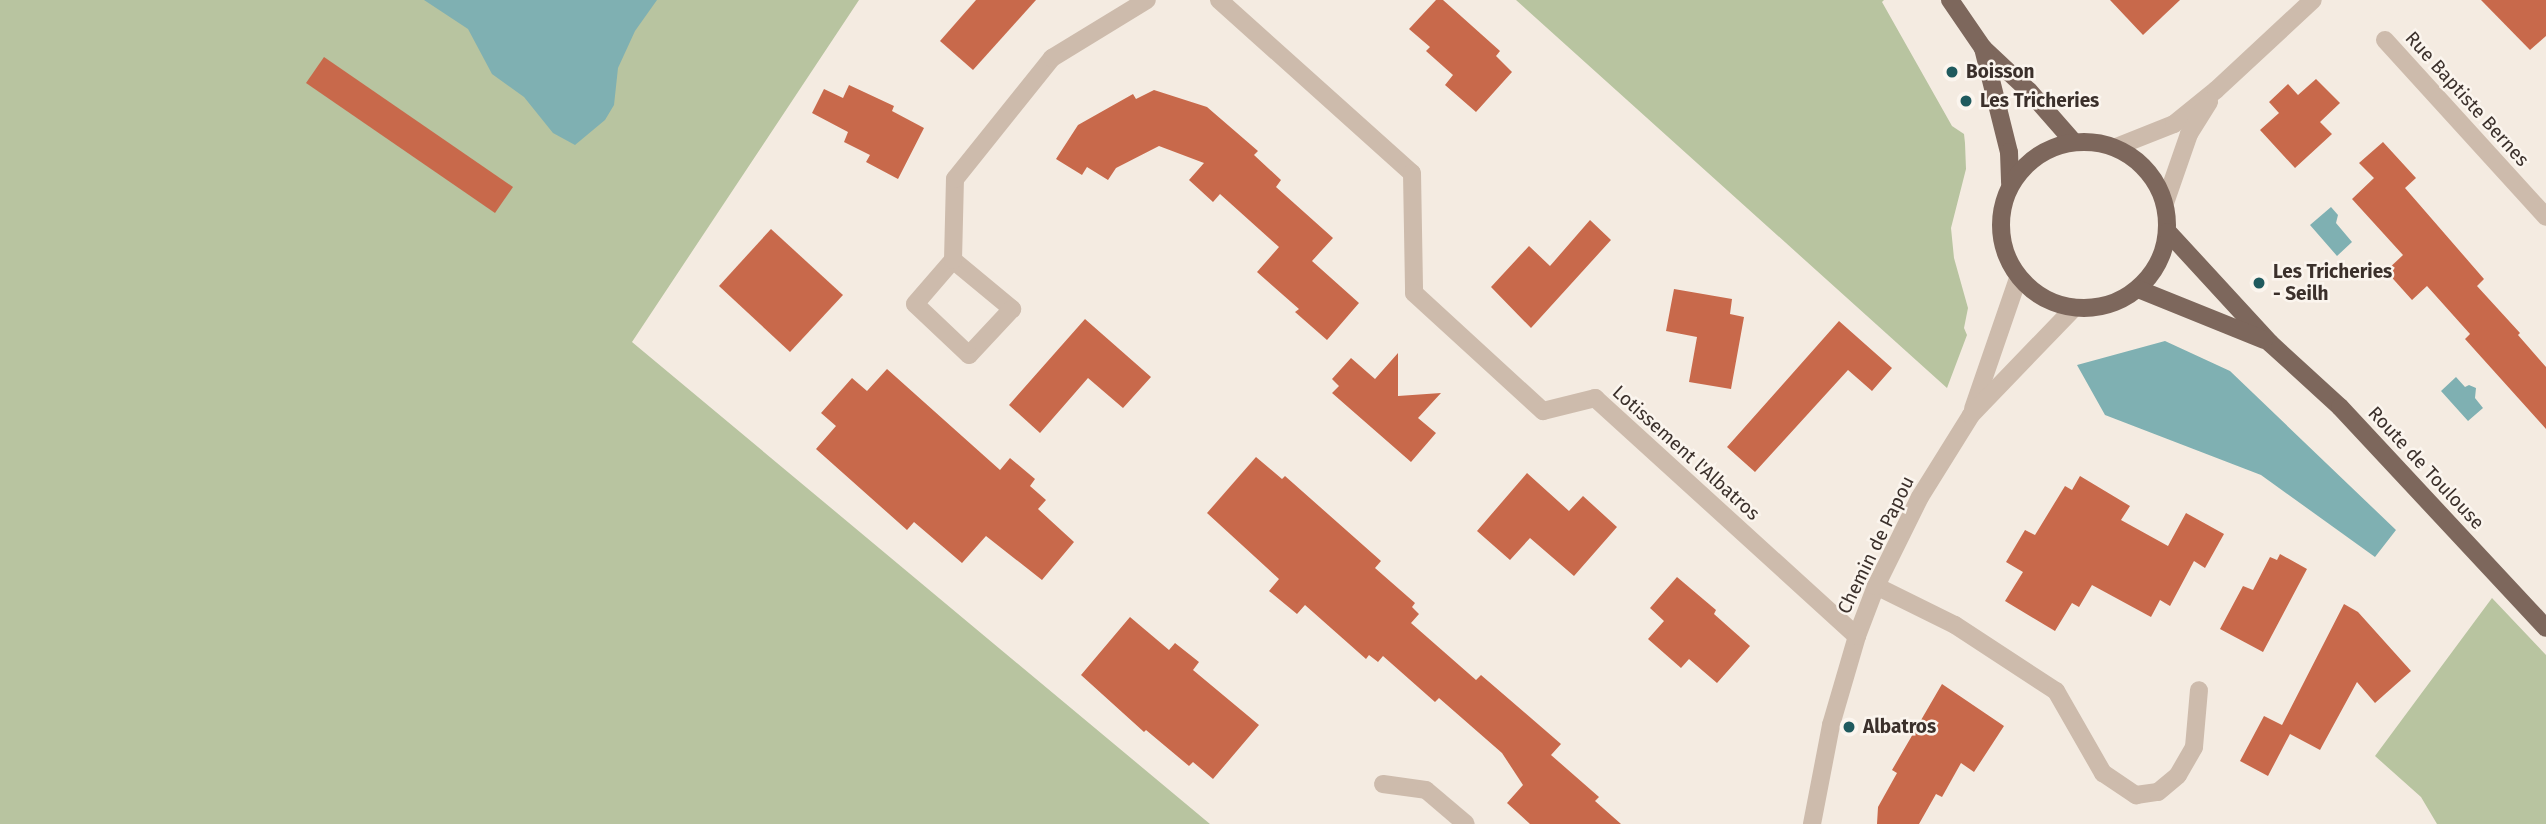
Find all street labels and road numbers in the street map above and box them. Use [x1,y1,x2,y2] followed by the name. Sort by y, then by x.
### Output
[2400,27,2534,171] street label: Rue Baptiste Bernes
[1608,381,1764,525] street label: Lotissement l'Albatros
[2363,402,2489,534] street label: Route de Toulouse
[1833,472,1919,618] street label: Chemin de Papou

